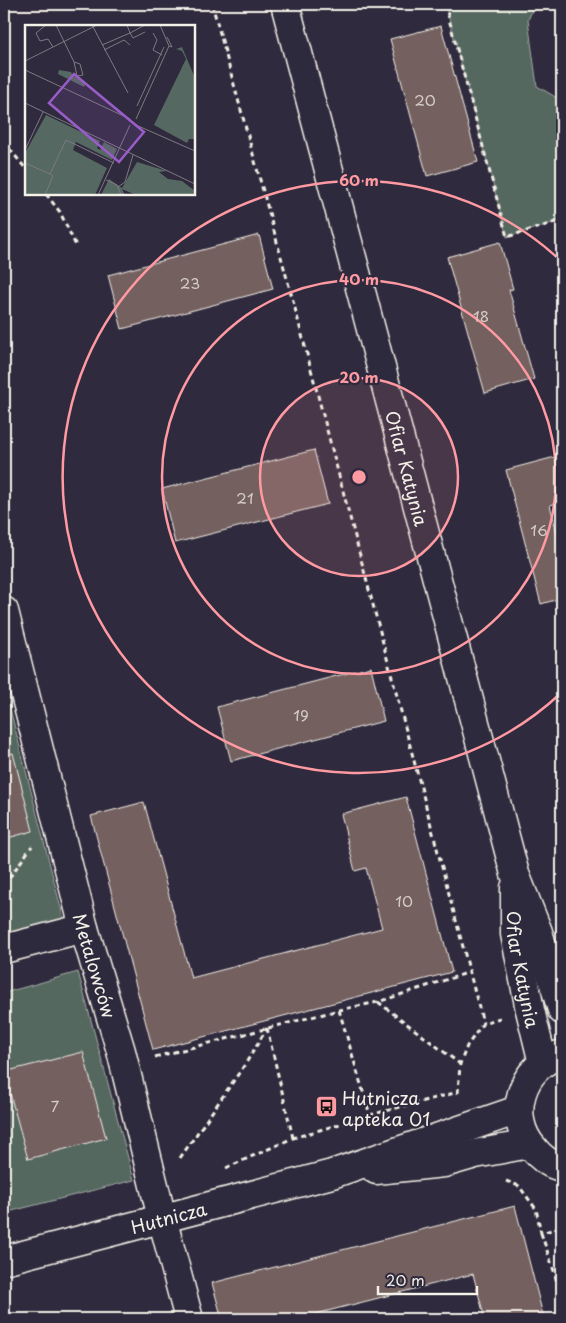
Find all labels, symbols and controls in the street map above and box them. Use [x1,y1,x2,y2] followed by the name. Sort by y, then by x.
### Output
[25,25,195,195] inset map
[414,88,436,111] house number: 20
[339,168,379,191] text: 60 m
[339,267,379,290] text: 40 m
[180,271,200,294] house number: 23
[473,304,489,327] house number: 18
[340,365,378,388] text: 20 m
[379,407,436,529] street label: Ofiar Katynia
[350,468,368,486] centre of rings
[236,486,254,509] house number: 21
[530,518,548,541] house number: 16
[293,703,309,726] house number: 19
[395,889,413,912] house number: 10
[67,910,124,1021] street label: Metalowców
[501,911,547,1031] street label: Ofiar Katynia
[342,1084,430,1132] place label: Hutnicza apteka 01
[51,1094,60,1117] house number: 7
[314,1095,338,1119] bus stop icon: Hutnicza apteka 01
[128,1194,210,1240] street label: Hutnicza
[378,1263,477,1295] scale bar
[386,1268,425,1291] text: 20 m

